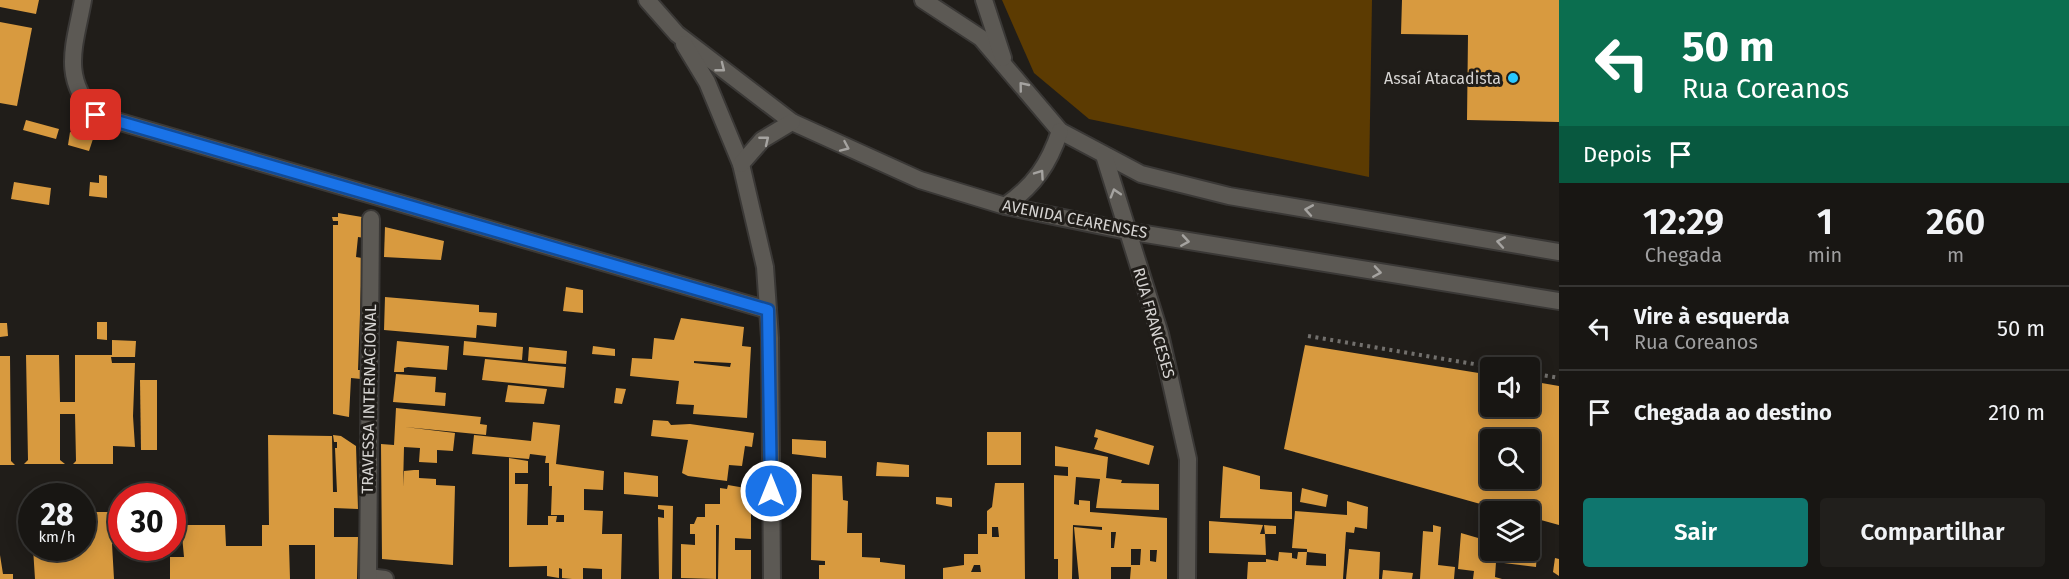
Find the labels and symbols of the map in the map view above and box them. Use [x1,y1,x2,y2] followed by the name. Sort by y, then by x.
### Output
[714,60,725,71] one-way arrow
[1384,69,1501,88] place label: Assaí Atacadista
[1506,71,1520,85] marker: Assaí Atacadista
[1019,82,1030,93] one-way arrow
[70,89,121,140] pin
[758,137,769,148] one-way arrow
[839,139,850,151] one-way arrow
[1033,170,1044,181] one-way arrow
[1110,188,1122,199] one-way arrow
[1001,196,1149,242] street label: AVENIDA CEARENSES
[1304,204,1314,217] one-way arrow
[1180,234,1189,246] one-way arrow
[1497,237,1506,249] one-way arrow
[1129,265,1179,381] street label: RUA FRANCESES
[1373,265,1382,277] one-way arrow
[358,304,380,494] street label: TRAVESSA INTERNACIONAL
[739,459,803,523] position arrow
[108,483,186,561] speed limit sign: 30

